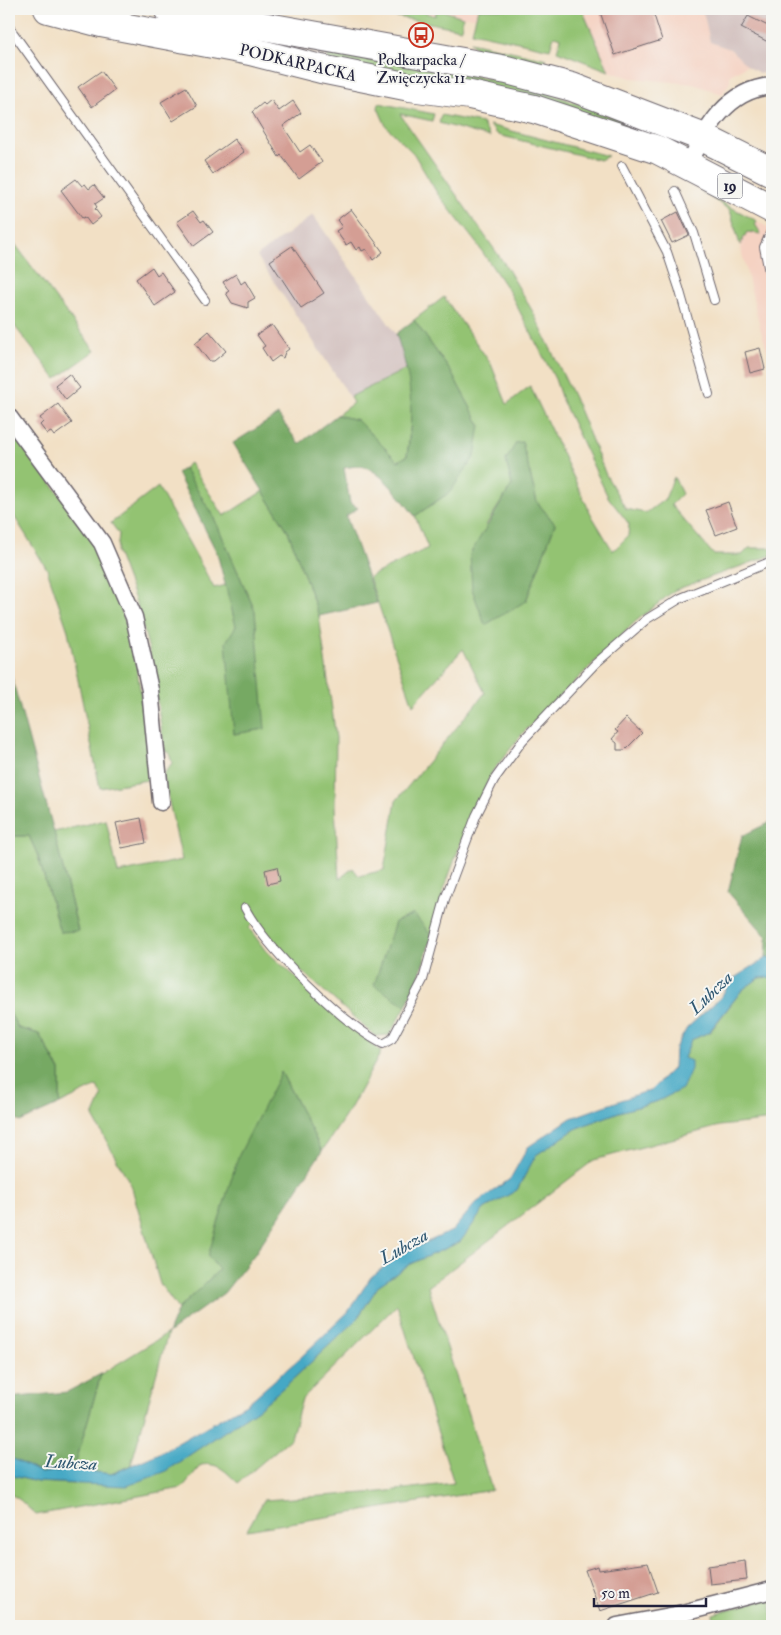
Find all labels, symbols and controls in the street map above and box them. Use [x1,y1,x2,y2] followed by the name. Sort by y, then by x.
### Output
[408,22,434,48] bus stop icon: Podkarpacka / Zwięczycka 11
[237,40,359,86] street label: PODKARPACKA
[377,50,466,88] place label: Podkarpacka / Zwięczycka 11
[718,174,742,198] road number: 19
[683,967,738,1020] water label: Lubcza
[375,1224,432,1271] water label: Lubcza
[43,1450,98,1476] water label: Lubcza
[594,1575,706,1607] scale bar
[601,1584,630,1603] text: 50 m

